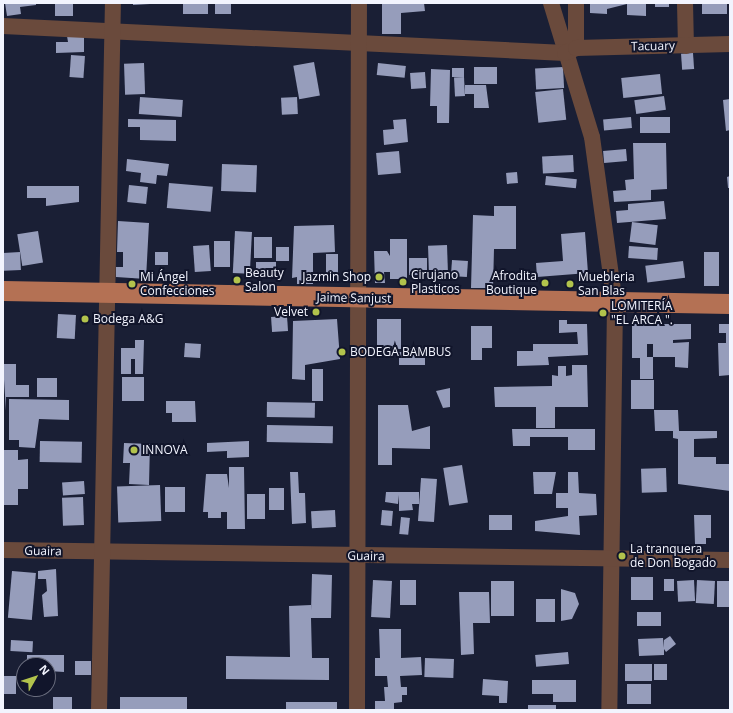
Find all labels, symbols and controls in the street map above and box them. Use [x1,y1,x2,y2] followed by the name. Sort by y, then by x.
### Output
[631,38,675,54] street label: Tacuary
[245,266,284,294] place label: Beauty Salon
[411,268,460,296] place label: Cirujano Plasticos
[486,269,537,297] place label: Afrodita Boutique
[140,270,214,298] place label: Mi Ángel Confecciones
[302,270,371,284] place label: Jazmin Shop
[578,270,635,298] place label: Muebleria San Blas
[374,272,384,282] marker: Jazmin Shop
[232,275,242,285] marker: Beauty Salon
[398,277,408,287] marker: Cirujano Plasticos
[540,278,550,288] marker: Afrodita Boutique
[127,279,137,289] marker: Mi Ángel Confecciones
[565,279,575,289] marker: Muebleria San Blas
[316,290,392,306] street label: Jaime Sanjust
[611,299,673,327] place label: LOMITERÍA "EL ARCA ".
[274,305,308,319] place label: Velvet
[311,307,321,317] marker: Velvet
[598,308,608,318] marker: LOMITERÍA "EL ARCA ".
[93,312,163,326] place label: Bodega A&G
[80,314,90,324] marker: Bodega A&G
[350,345,451,359] place label: BODEGA BAMBUS
[337,347,347,357] marker: BODEGA BAMBUS
[142,443,187,457] place label: INNOVA
[129,445,139,455] marker: INNOVA
[630,542,716,570] place label: La tranquera de Don Bogado
[24,543,62,559] street label: Guaira
[347,548,385,564] street label: Guaira
[617,551,627,561] marker: La tranquera de Don Bogado
[16,657,56,697] north arrow
[36,662,54,678] text: N

